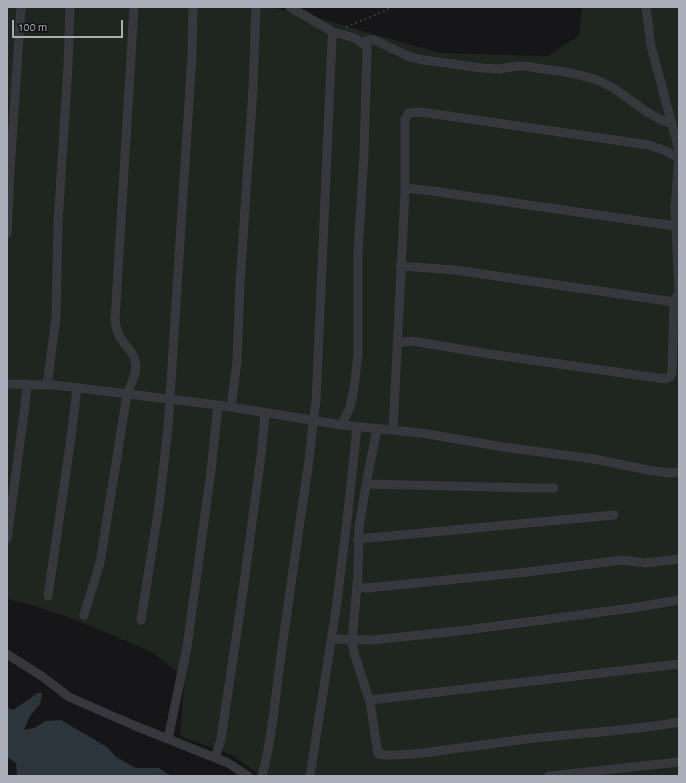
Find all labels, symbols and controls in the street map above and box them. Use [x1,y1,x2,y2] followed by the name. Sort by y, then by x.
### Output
[14,12,125,38] scale bar
[19,21,47,33] text: 100 m

